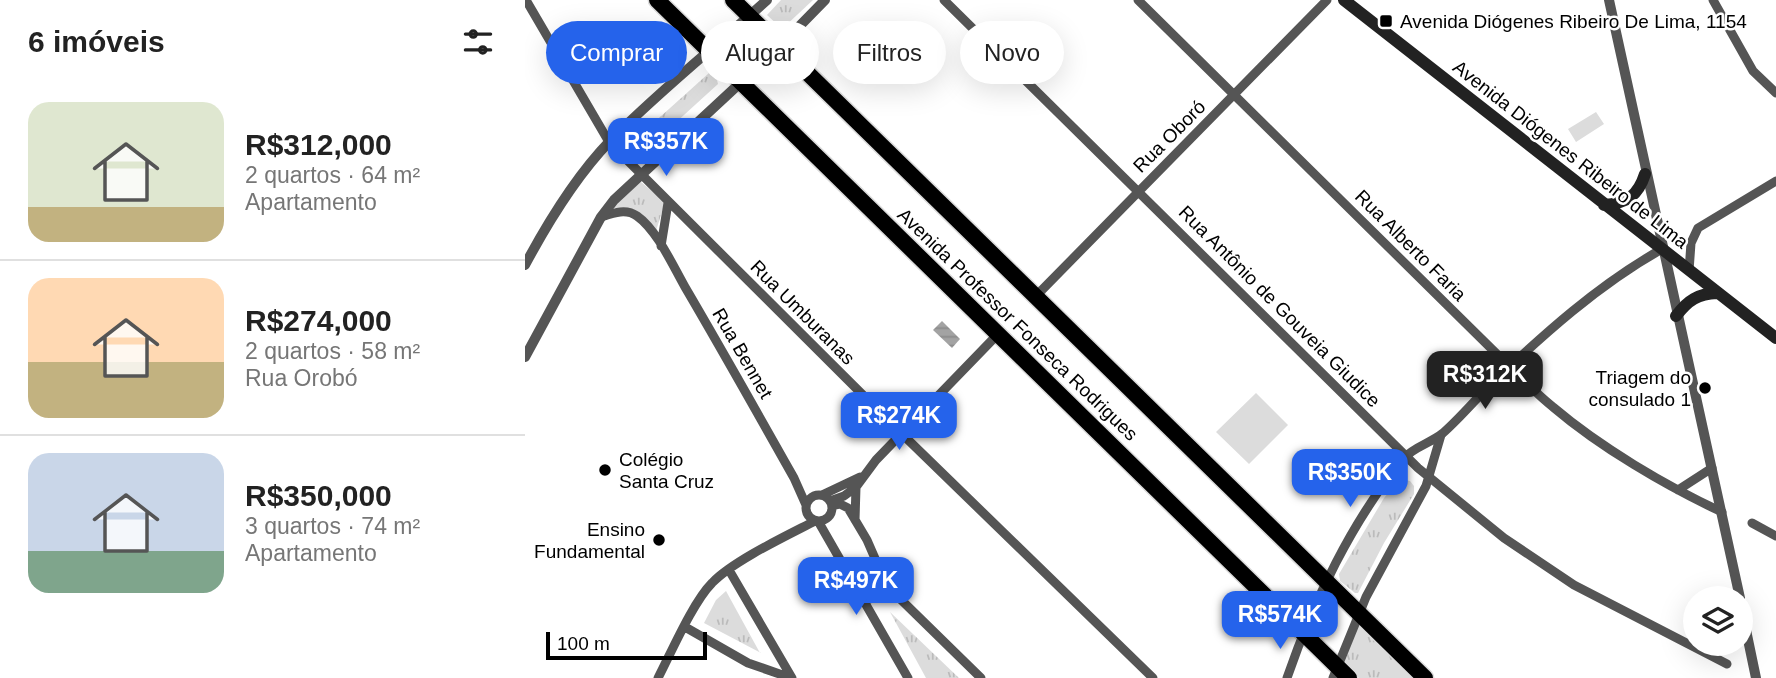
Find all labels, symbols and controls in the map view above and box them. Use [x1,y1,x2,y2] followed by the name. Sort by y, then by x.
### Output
[1400,11,1747,32] place label: Avenida Diógenes Ribeiro De Lima, 1154
[1378,13,1394,29] marker: Avenida Diógenes Ribeiro De Lima, 1154
[546,21,687,84] chip: Comprar
[701,21,819,84] chip: Alugar
[833,21,946,84] chip: Filtros
[960,21,1064,84] chip: Novo
[459,23,497,61] icon: filters
[28,25,165,58] text: 6 imóveis
[1449,56,1693,253] street label: Avenida Diógenes Ribeiro de Lima
[1129,96,1210,177] street label: Rua Oboró
[609,118,723,178] pin: R$357K
[245,128,392,161] text: R$312,000
[624,128,708,154] text: R$357K
[84,130,168,214] icon: home
[245,162,420,188] text: 2 quartos · 64 m²
[1351,186,1471,305] street label: Rua Alberto Faria
[245,189,377,215] text: Apartamento
[1175,201,1385,411] street label: Rua Antônio de Gouveia Giudice
[893,204,1142,445] street label: Avenida Professor Fonseca Rodrigues
[746,256,859,369] street label: Rua Umburanas
[245,304,392,337] text: R$274,000
[708,305,777,403] street label: Rua Bennet
[84,306,168,390] icon: home
[245,338,420,364] text: 2 quartos · 58 m²
[1428,352,1542,411] pin: R$312K
[1443,361,1527,387] text: R$312K
[245,365,358,391] text: Rua Orobó
[1589,367,1691,410] place label: Triagem do consulado 1
[1697,380,1713,396] marker: Triagem do consulado 1
[842,392,956,452] pin: R$274K
[857,402,941,428] text: R$274K
[619,449,714,492] place label: Colégio Santa Cruz
[1293,449,1407,509] pin: R$350K
[1308,459,1392,485] text: R$350K
[597,462,613,478] marker: Colégio Santa Cruz
[245,479,392,512] text: R$350,000
[84,481,168,565] icon: home
[245,513,420,539] text: 3 quartos · 74 m²
[534,519,645,562] place label: Ensino Fundamental
[651,532,667,548] marker: Ensino Fundamental
[245,540,377,566] text: Apartamento
[799,558,913,617] pin: R$497K
[814,567,898,593] text: R$497K
[1683,586,1753,656] map controls
[1683,586,1753,656] button: layers
[1223,592,1337,651] pin: R$574K
[1238,601,1322,627] text: R$574K
[546,629,707,661] scale bar
[557,633,610,654] text: 100 m

